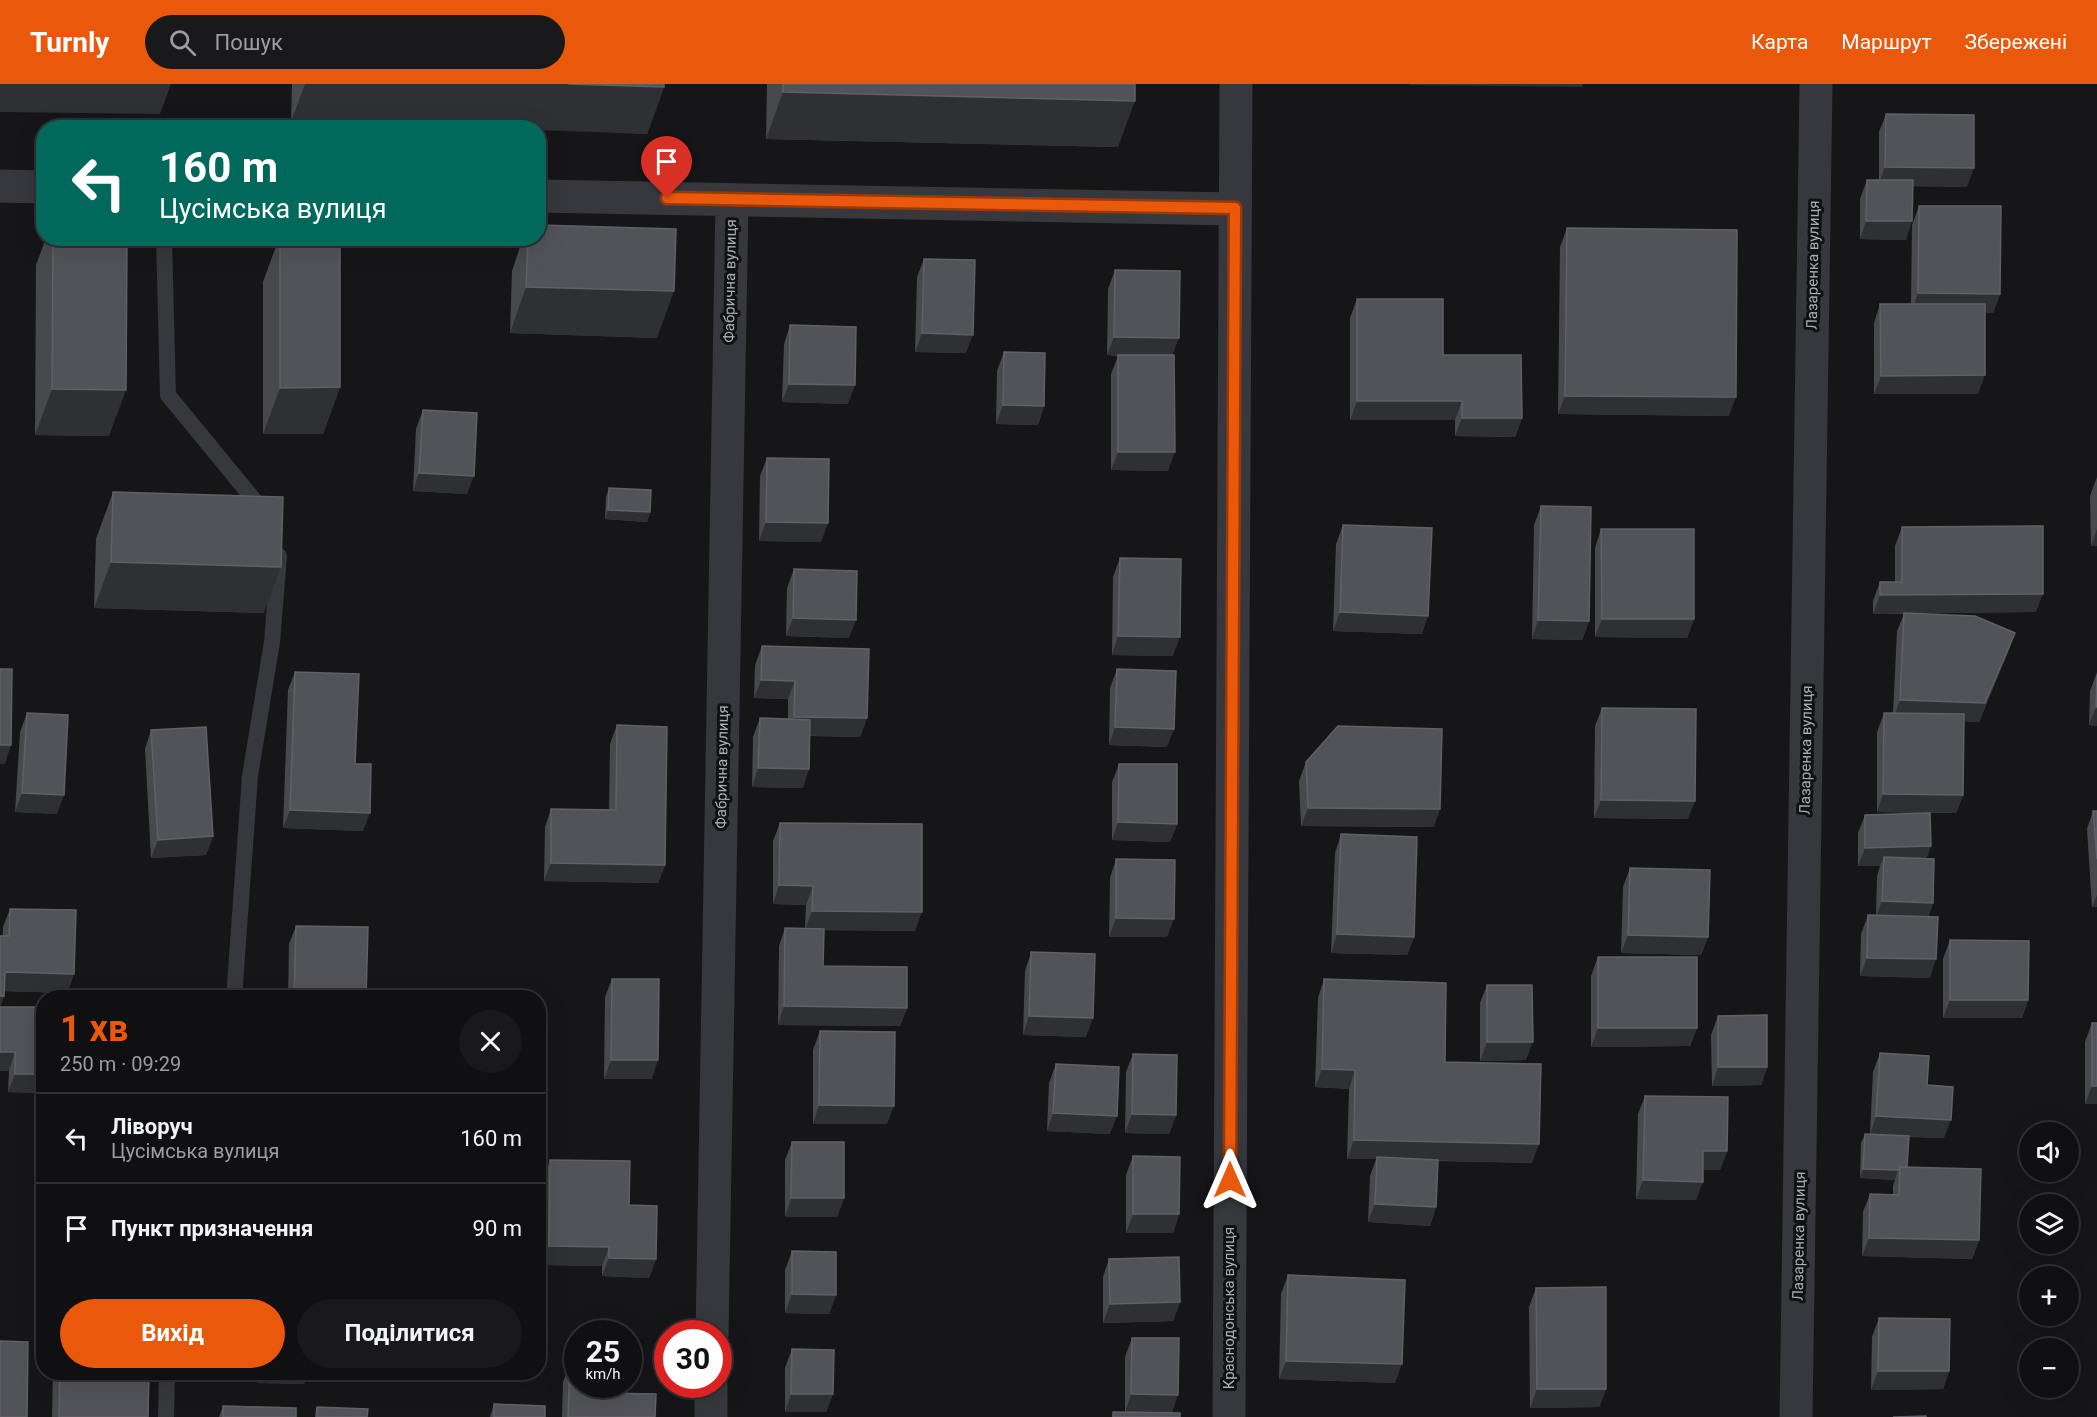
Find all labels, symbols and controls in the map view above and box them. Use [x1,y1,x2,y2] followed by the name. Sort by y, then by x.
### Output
[145,15,565,69] search box
[30,26,109,59] text: Turnly
[166,26,199,59] icon: search
[214,30,283,55] text: Пошук
[1751,30,1808,54] text: Карта
[1841,30,1932,54] text: Маршрут
[1965,30,2067,54] text: Збережені
[641,136,692,198] pin
[159,143,278,192] text: 160 m
[60,144,138,222] icon: left
[650,145,683,178] icon: arrive
[159,193,387,225] text: Цусімська вулиця
[1803,200,1823,330] street label: Лазаренка вулиця
[720,219,740,343] street label: Фабрична вулиця
[1796,685,1816,815] street label: Лазаренка вулиця
[712,705,732,829] street label: Фабрична вулиця
[60,1008,128,1050] text: 1 хв
[459,1010,522,1073] button: close
[60,1052,181,1076] text: 250 m · 09:29
[111,1114,193,1139] text: Ліворуч
[60,1122,93,1155] icon: left
[2019,1122,2079,1398] map controls
[2019,1122,2079,1182] button: sound
[460,1126,522,1151] text: 160 m
[111,1139,280,1163] text: Цусімська вулиця
[1198,1148,1262,1212] position arrow
[1789,1171,1809,1301] street label: Лазаренка вулиця
[2019,1194,2079,1254] button: layers
[60,1212,93,1245] icon: arrive
[111,1216,313,1241] text: Пункт призначення
[473,1216,522,1241] text: 90 m
[1220,1227,1238,1389] street label: Краснодонська вулиця
[2019,1266,2079,1326] button: +
[60,1299,285,1368] button: Вихід
[297,1299,522,1368] button: Поділитися
[654,1320,732,1398] speed limit sign: 30
[586,1334,620,1369] text: 25
[2019,1338,2079,1398] button: −
[585,1365,621,1383] text: km/h

